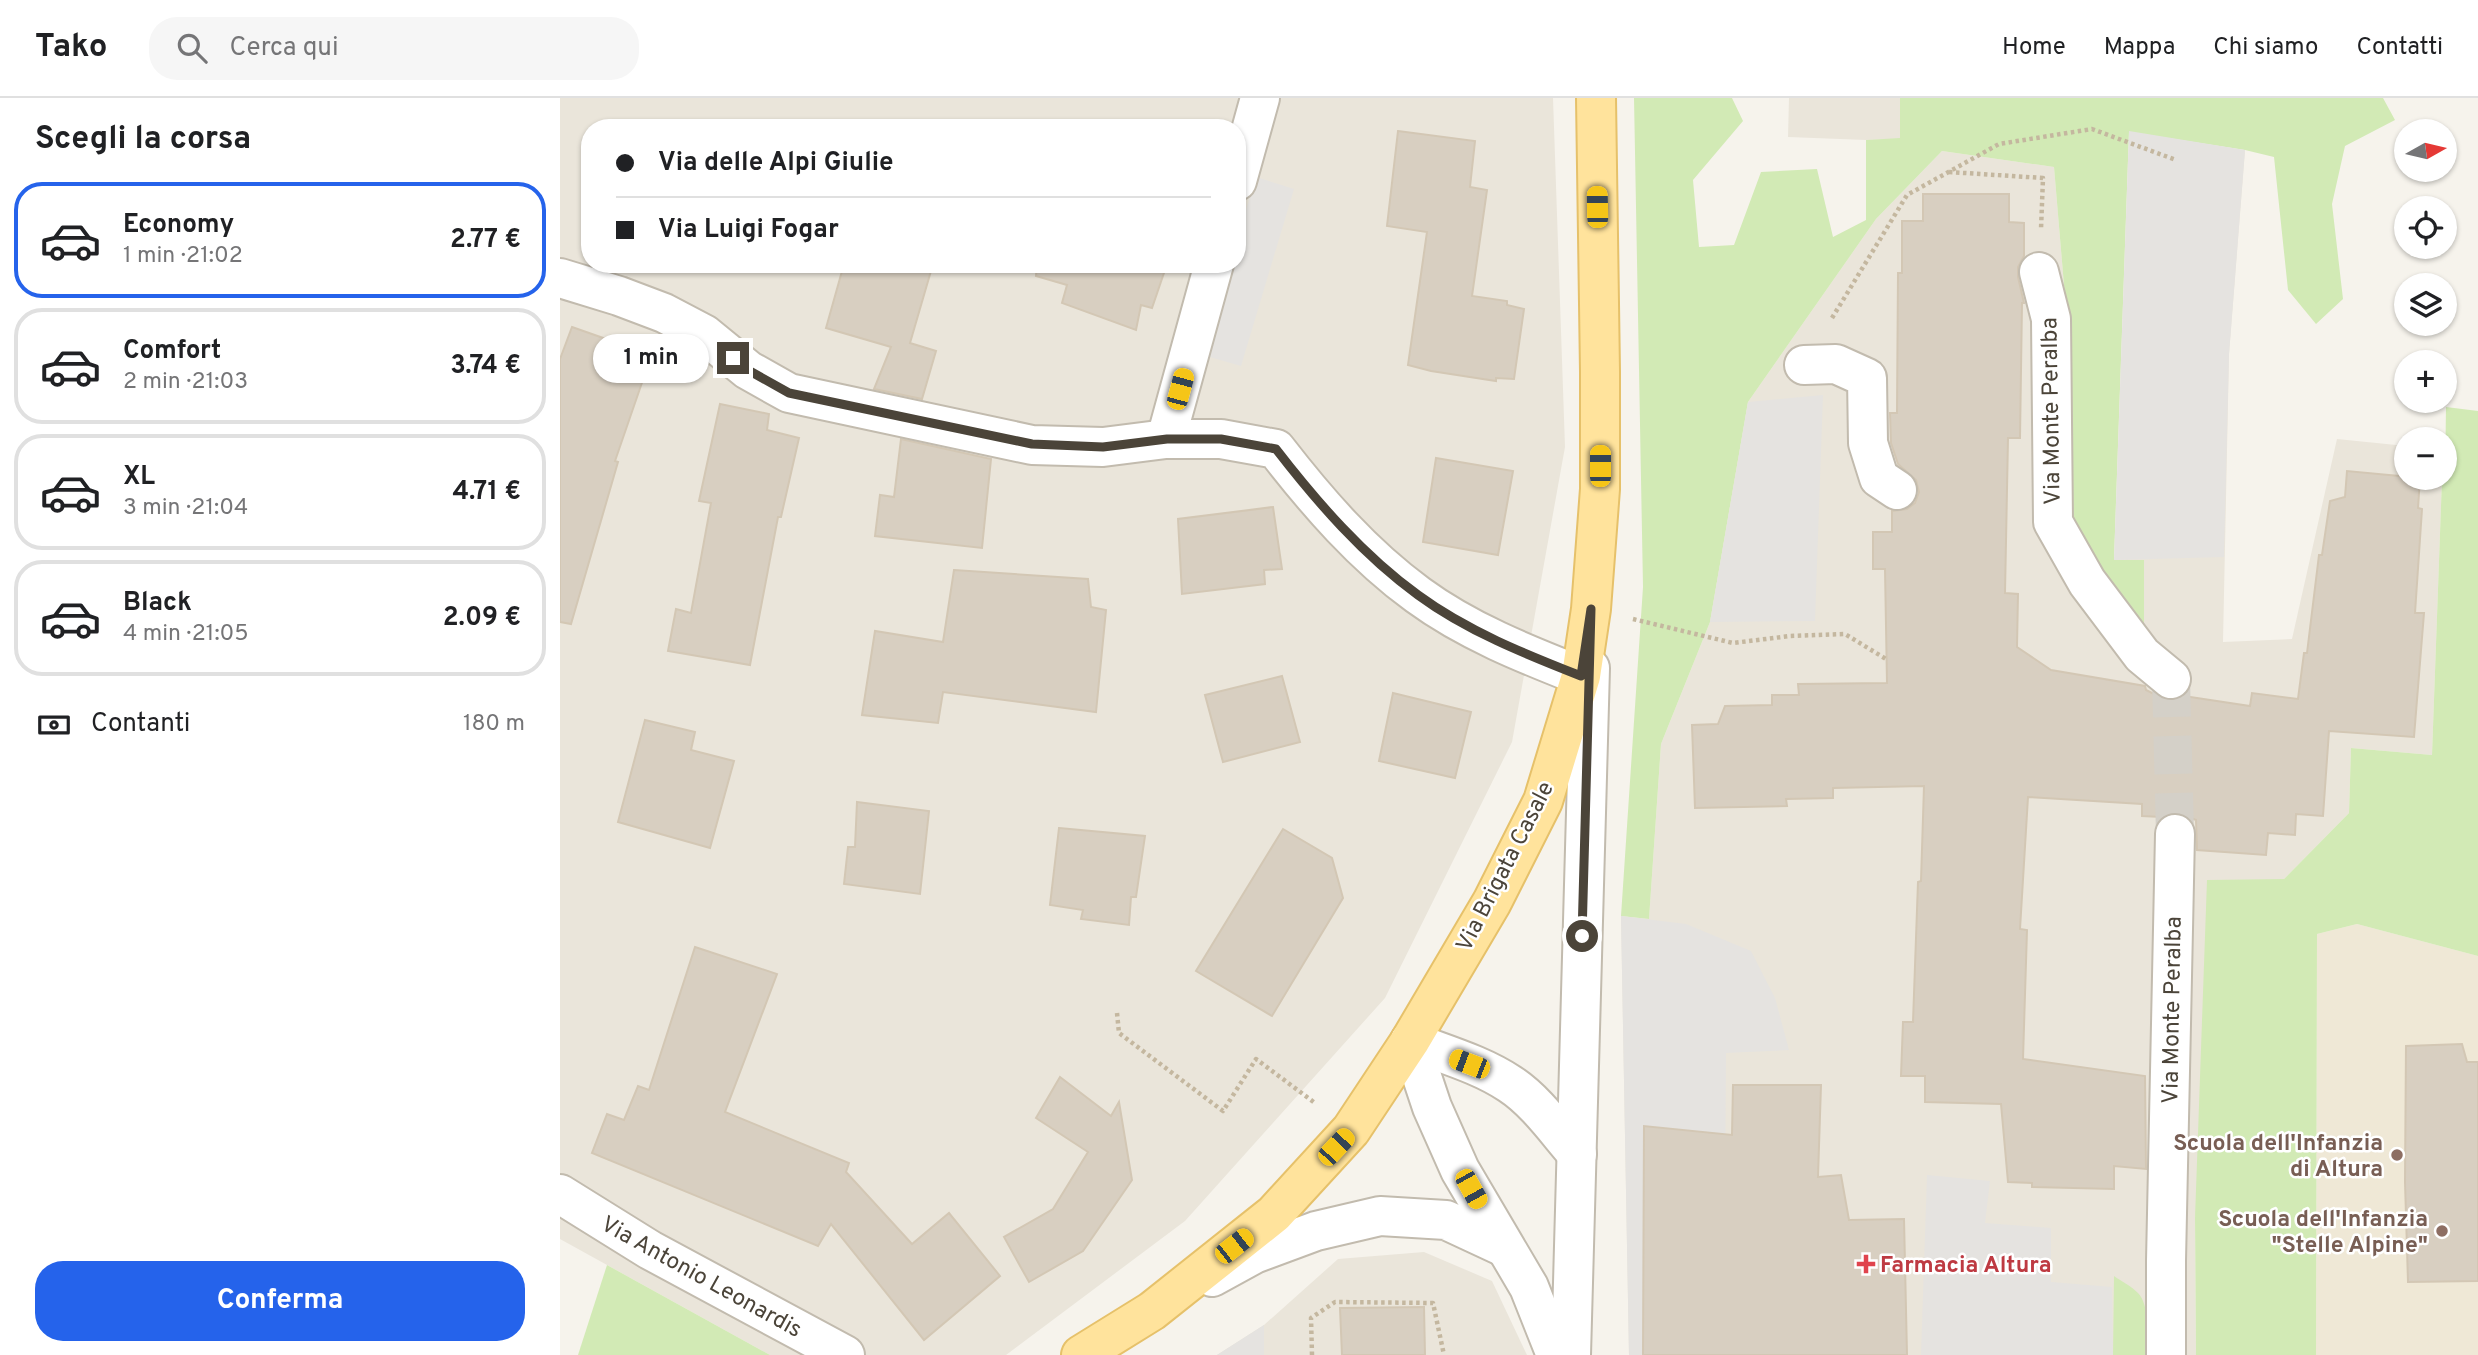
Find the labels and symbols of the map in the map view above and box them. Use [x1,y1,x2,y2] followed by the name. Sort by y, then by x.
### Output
[2394,119,2457,182] north arrow
[1587,186,1608,228] car
[2036,317,2069,505] street label: Via Monte Peralba
[593,334,708,382] callout: 1 min
[717,342,749,374] route end
[1165,366,1196,412] car
[1590,445,1611,487] car
[1451,777,1562,957] street label: Via Brigata Casale
[2157,916,2190,1104] street label: Via Monte Peralba
[1566,920,1598,952] route start
[1446,1047,1493,1081] car
[1314,1124,1359,1170] car
[2173,1130,2383,1185] place label: Scuola dell'Infanzia di Altura
[2389,1147,2405,1163] marker: Scuola dell'Infanzia di Altura
[1452,1166,1491,1212] car
[2218,1206,2428,1261] place label: Scuola dell'Infanzia "Stelle Alpine"
[595,1211,806,1346] street label: Via Antonio Leonardis
[2434,1223,2450,1239] marker: Scuola dell'Infanzia "Stelle Alpine"
[1211,1225,1258,1267] car
[1880,1252,2051,1281] place label: Farmacia Altura
[1858,1256,1874,1272] marker: Farmacia Altura

